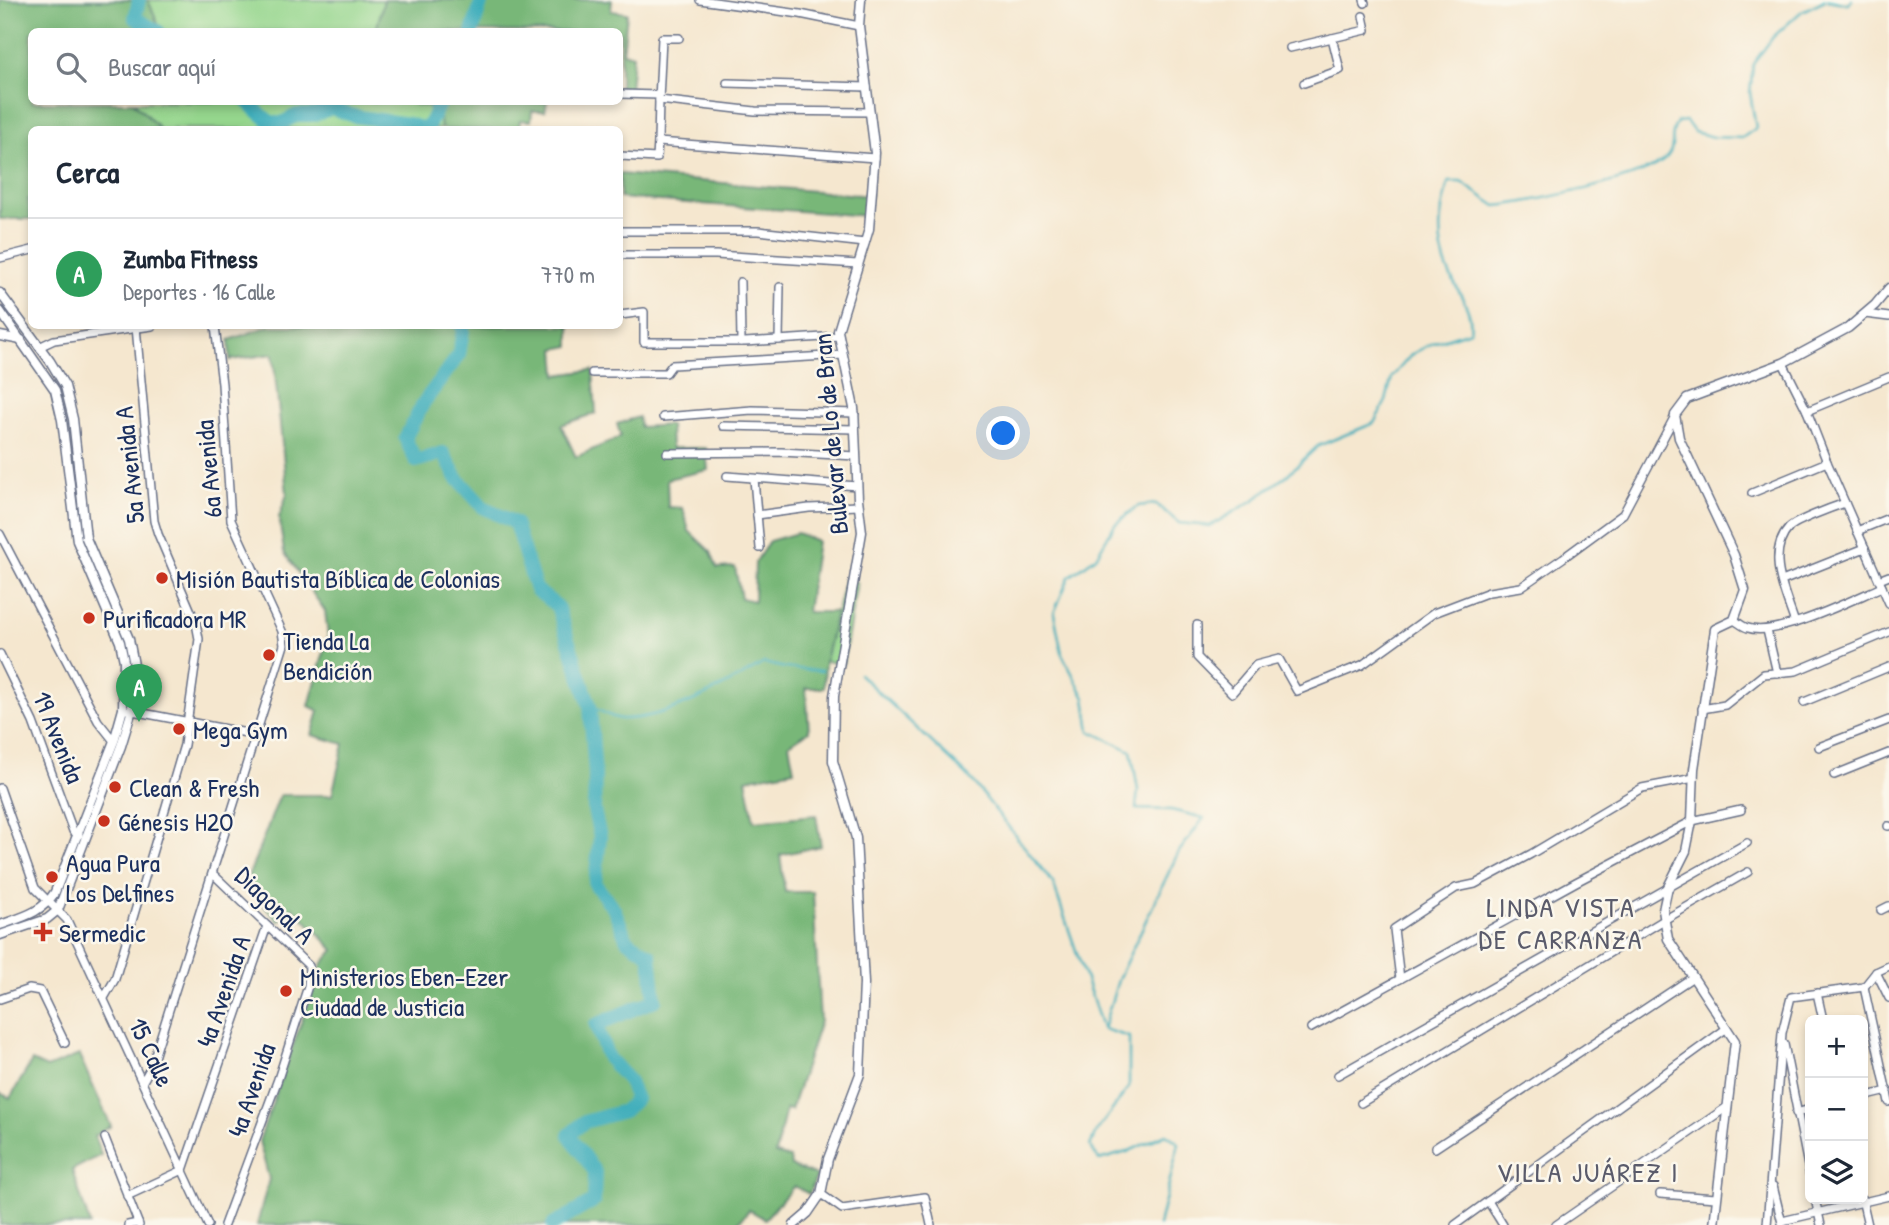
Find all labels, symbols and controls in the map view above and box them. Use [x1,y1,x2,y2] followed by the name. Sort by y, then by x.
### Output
[28,28,623,105] search box
[52,48,90,86] icon: search
[108,49,216,84] text: Buscar aquí
[56,152,119,192] text: Cerca
[123,241,258,276] text: Zumba Fitness
[73,259,85,290] text: A
[541,259,595,290] text: 770 m
[123,276,276,307] text: Deportes · 16 Calle
[804,332,856,536] street label: Bulevar de Lo de Bran
[105,405,153,525] street label: 5a Avenida A
[986,416,1020,450] your location
[186,419,230,519] street label: 6a Avenida
[176,561,500,596] place label: Misión Bautista Bíblica de Colonias
[154,570,170,586] marker: Misión Bautista Bíblica de Colonias
[103,601,247,636] place label: Purificadora MR
[81,610,97,626] marker: Purificadora MR
[283,623,372,688] place label: Tienda La Bendición
[261,647,277,663] marker: Tienda La Bendición
[116,664,162,722] pin: A
[25,686,93,788] street label: 19 Avenida
[193,712,288,747] place label: Mega Gym
[171,721,187,737] marker: Mega Gym
[129,770,259,805] place label: Clean & Fresh
[107,779,123,795] marker: Clean & Fresh
[118,804,234,839] place label: Génesis H2O
[96,813,112,829] marker: Génesis H2O
[66,845,174,910] place label: Agua Pura Los Delfines
[228,858,323,952] street label: Diagonal A
[44,869,60,885] marker: Agua Pura Los Delfines
[1479,888,1643,958] district label: LINDA VISTA DE CARRANZA
[59,915,145,950] place label: Sermedic
[33,922,53,942] marker: Sermedic
[188,930,259,1052] street label: 4a Avenida A
[300,959,508,1024] place label: Ministerios Eben-Ezer Ciudad de Justicia
[278,983,294,999] marker: Ministerios Eben-Ezer Ciudad de Justicia
[121,1012,183,1092] street label: 15 Calle
[1805,1015,1868,1204] map controls
[1805,1015,1868,1078] button: +
[219,1038,283,1142] street label: 4a Avenida
[1805,1078,1868,1141] button: −
[1805,1141,1868,1204] button: layers
[1497,1153,1679,1191] district label: VILLA JUÁREZ I

